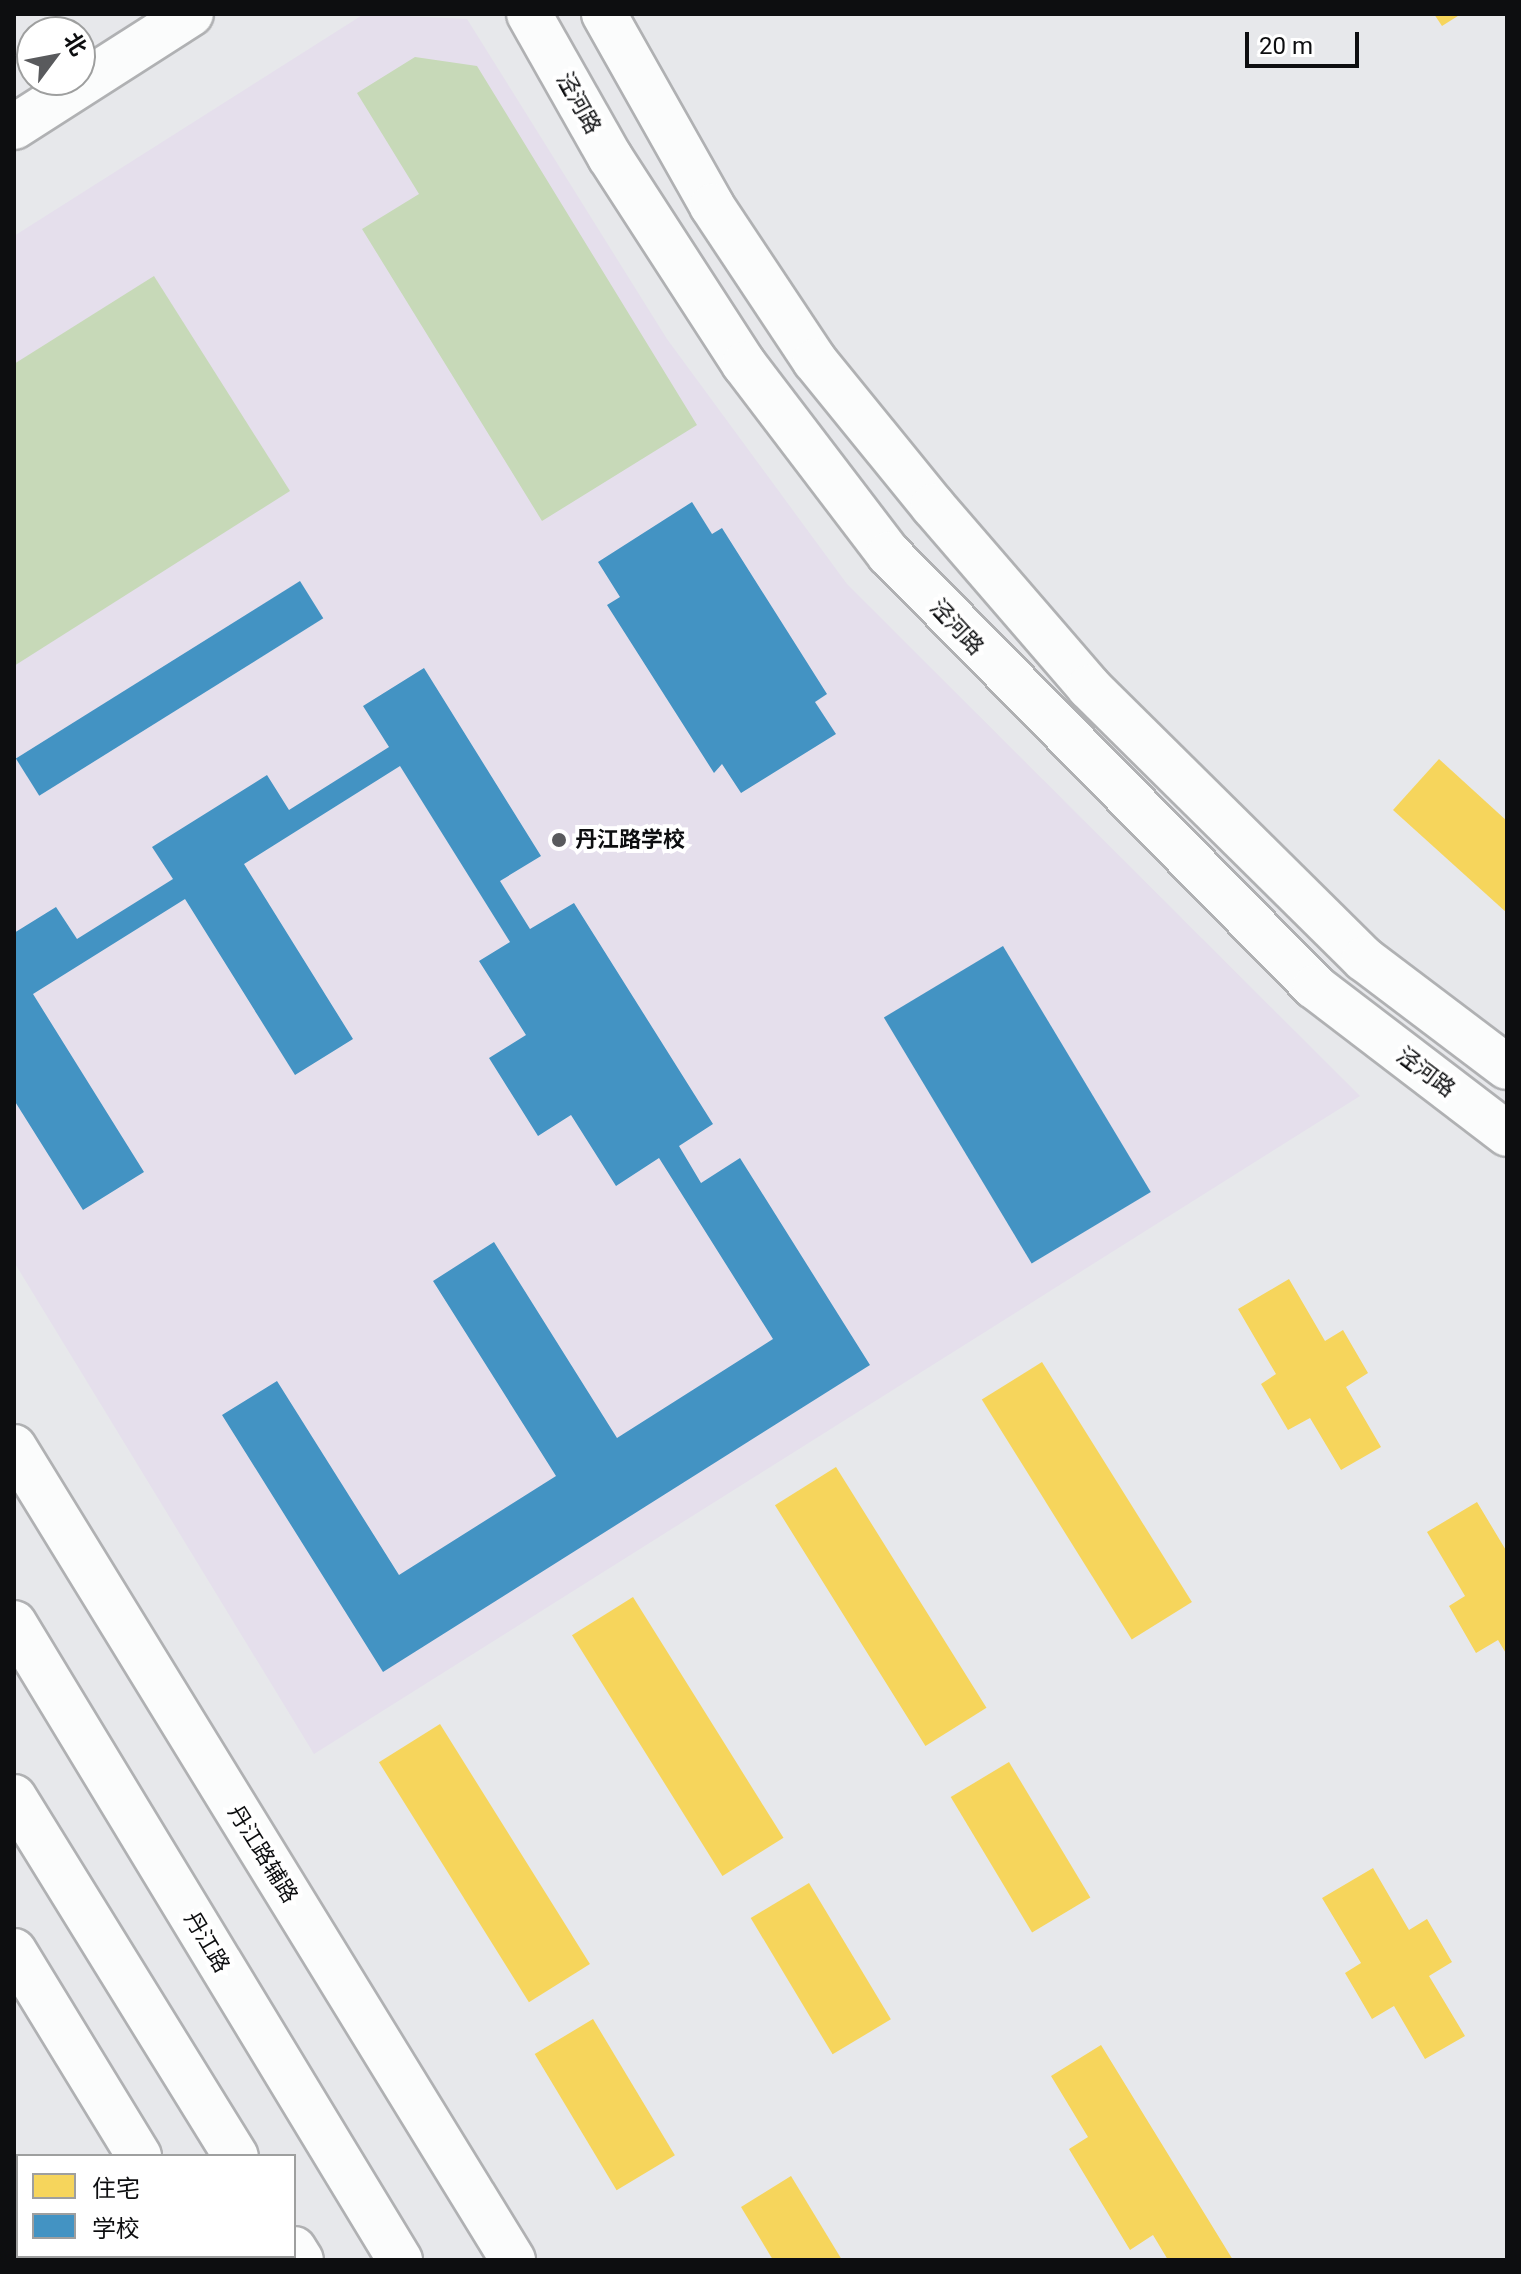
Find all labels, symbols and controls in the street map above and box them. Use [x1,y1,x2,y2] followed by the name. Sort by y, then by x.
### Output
[16,16,96,96] north arrow
[1249,16,1363,66] scale bar
[59,28,92,60] text: 北
[1259,32,1313,60] text: 20 m
[551,68,607,138] street label: 泾河路
[925,594,989,660] street label: 泾河路
[575,827,685,853] place label: 丹江路学校
[550,831,568,849] marker: 丹江路学校
[1392,1042,1460,1102] street label: 泾河路
[223,1800,303,1908] street label: 丹江路辅路
[179,1907,235,1977] street label: 丹江路
[16,2154,296,2258] legend
[92,2175,140,2203] text: 住宅
[92,2215,140,2243] text: 学校

